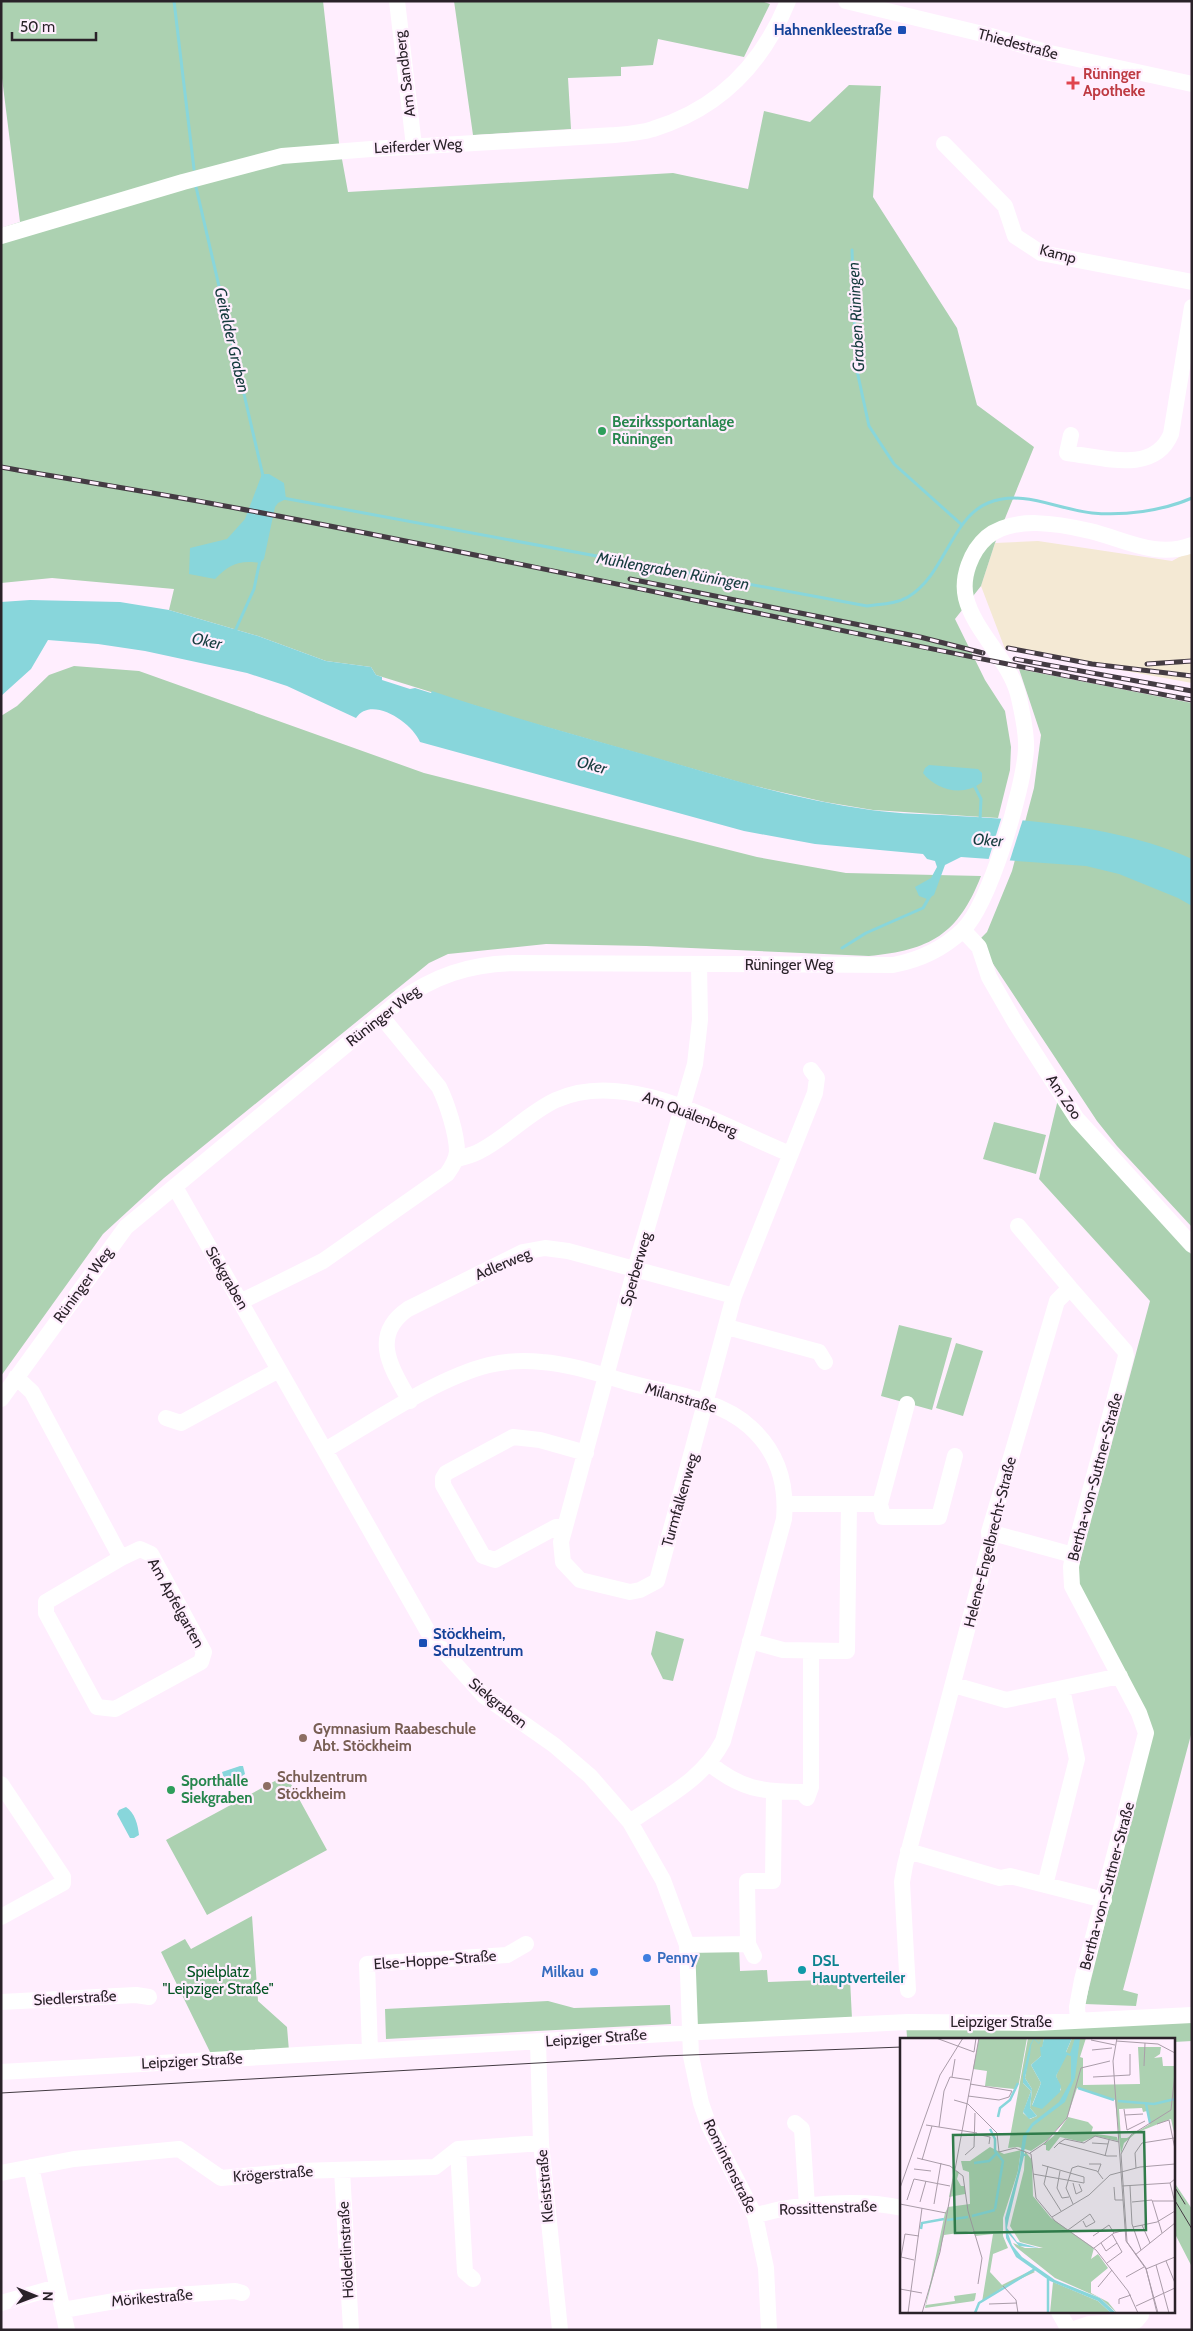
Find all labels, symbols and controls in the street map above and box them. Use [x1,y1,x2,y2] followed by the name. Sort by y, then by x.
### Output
[12,10,96,42] scale bar
[20,18,55,36] text: 50 m
[774,21,892,39] place label: Hahnenkleestraße
[896,24,908,36] marker: Hahnenkleestraße
[976,25,1060,63] street label: Thiedestraße
[391,29,419,118] street label: Am Sandberg
[1083,65,1146,100] place label: Rüninger Apotheke
[1067,77,1079,89] marker: Rüninger Apotheke
[374,135,463,157] street label: Leiferder Weg
[1038,240,1078,268] street label: Kamp
[844,262,868,372] water label: Graben Rüningen
[211,285,253,395] water label: Geitelder Graben
[612,413,735,448] place label: Bezirkssportanlage Rüningen
[596,425,608,437] marker: Bezirkssportanlage Rüningen
[594,548,751,594] water label: Mühlengraben Rüningen
[190,629,225,654] water label: Oker
[575,752,610,778] water label: Oker
[972,829,1005,851] water label: Oker
[745,956,834,974] street label: Rüninger Weg
[343,981,424,1050] street label: Rüninger Weg
[1043,1071,1085,1123] street label: Am Zoo
[640,1088,740,1141] street label: Am Quälenberg
[617,1229,655,1308] street label: Sperberweg
[50,1243,117,1326] street label: Rüninger Weg
[202,1243,252,1313] street label: Siekgraben
[472,1244,534,1284] street label: Adlerweg
[643,1379,719,1417] street label: Milanstraße
[1064,1391,1126,1563] street label: Bertha-von-Suttner-Straße
[658,1451,702,1549] street label: Turmfalkenweg
[960,1455,1020,1629] street label: Helene-Engelbrecht-Straße
[144,1555,208,1651] street label: Am Apfelgarten
[433,1625,523,1660] place label: Stöckheim, Schulzentrum
[417,1637,429,1649] marker: Stöckheim, Schulzentrum
[465,1674,531,1732] street label: Siekgraben
[313,1720,476,1755] place label: Gymnasium Raabeschule Abt. Stöckheim
[297,1732,309,1744] marker: Gymnasium Raabeschule Abt. Stöckheim
[277,1768,367,1803] place label: Schulzentrum Stöckheim
[181,1772,252,1807] place label: Sporthalle Siekgraben
[261,1780,273,1792] marker: Schulzentrum Stöckheim
[165,1784,177,1796] marker: Sporthalle Siekgraben
[1076,1800,1138,1972] street label: Bertha-von-Suttner-Straße
[373,1947,497,1973] street label: Else-Hoppe-Straße
[657,1949,699,1967] place label: Penny
[641,1952,653,1964] marker: Penny
[812,1952,905,1987] place label: DSL Hauptverteiler
[162,1963,274,1998] park label: Spielplatz "Leipziger Straße"
[541,1963,584,1981] place label: Milkau
[796,1964,808,1976] marker: DSL Hauptverteiler
[588,1966,600,1978] marker: Milkau
[33,1987,117,2009] street label: Siedlerstraße
[950,2013,1052,2031] street label: Leipziger Straße
[545,2025,648,2051] street label: Leipziger Straße
[900,2038,1176,2314] inset map
[141,2049,244,2073] street label: Leipziger Straße
[700,2116,761,2216] street label: Romintenstraße
[533,2148,557,2223] street label: Kleiststraße
[232,2162,314,2186] street label: Krögerstraße
[779,2197,878,2219] street label: Rossittenstraße
[334,2201,358,2299] street label: Hölderlinstraße
[10,2271,60,2321] north arrow
[111,2285,194,2311] street label: Mörikestraße
[39,2291,57,2301] text: N

